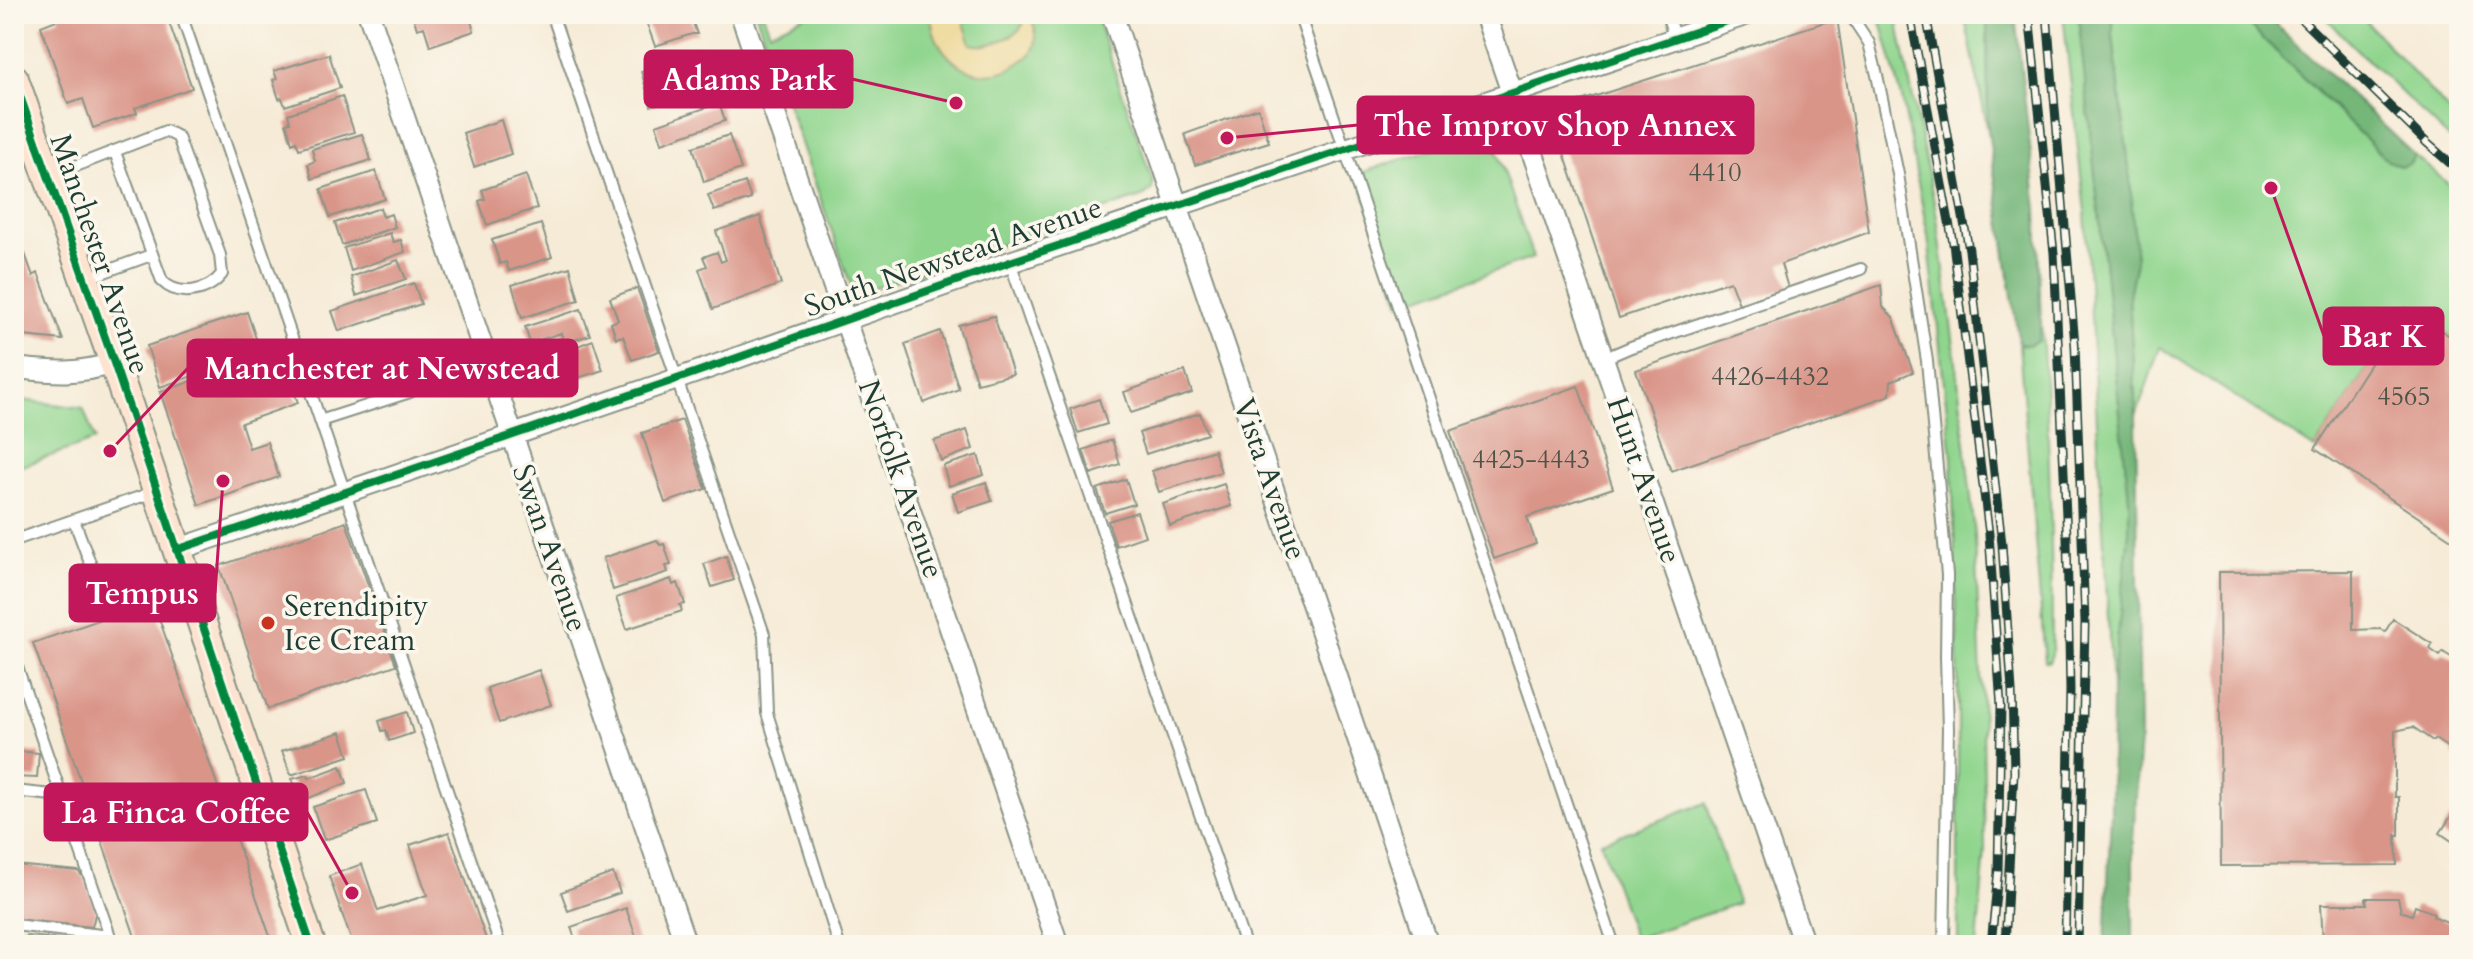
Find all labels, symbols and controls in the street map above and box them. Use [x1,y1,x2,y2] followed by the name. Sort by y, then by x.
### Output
[645,51,852,107] callout: Adams Park
[661,58,837,102] text: Adams Park
[1358,97,1753,153] callout: The Improv Shop Annex
[1373,104,1737,148] text: The Improv Shop Annex
[40,128,160,380] street label: Manchester Avenue
[1688,155,1742,190] house number: 4410
[799,187,1107,327] street label: South Newstead Avenue
[2324,308,2443,364] callout: Bar K
[2340,315,2426,359] text: Bar K
[188,340,577,396] callout: Manchester at Newstead
[204,347,560,391] text: Manchester at Newstead
[1711,359,1829,394] house number: 4426-4432
[848,374,954,584] street label: Norfolk Avenue
[2377,379,2431,414] house number: 4565
[1596,391,1692,569] street label: Hunt Avenue
[1223,393,1317,565] street label: Vista Avenue
[1472,442,1590,477] house number: 4425-4443
[502,459,598,637] street label: Swan Avenue
[70,565,215,621] callout: Tempus
[85,572,199,616] text: Tempus
[284,586,429,661] place label: Serendipity Ice Cream
[259,614,277,632] marker: Serendipity Ice Cream
[45,784,307,840] callout: La Finca Coffee
[61,791,291,835] text: La Finca Coffee

